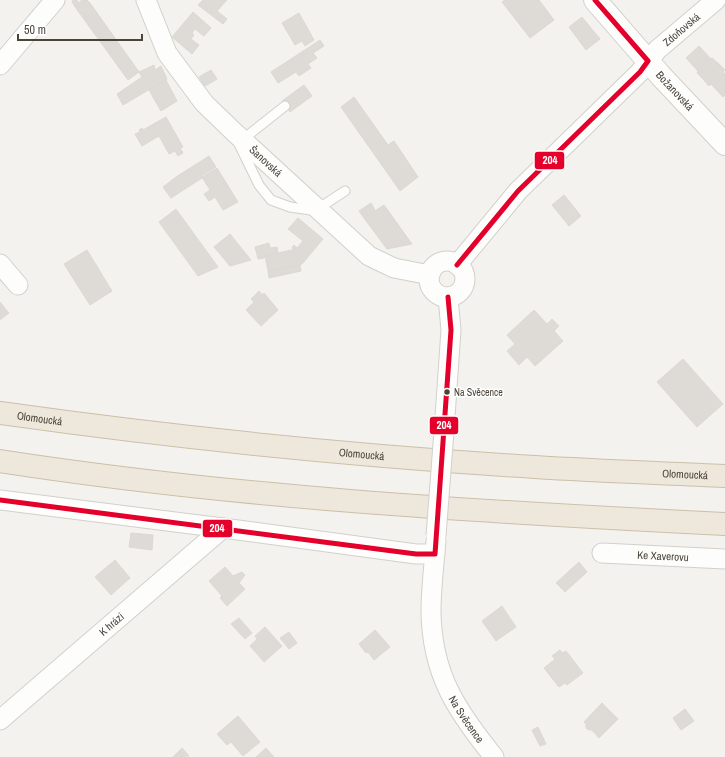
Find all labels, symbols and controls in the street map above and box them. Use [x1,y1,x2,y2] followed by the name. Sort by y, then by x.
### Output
[660,10,703,49] street label: Zdoňovská
[18,16,142,42] scale bar
[24,22,46,38] text: 50 m
[653,68,697,114] street label: Božanovská
[246,143,285,180] street label: Šanovská
[534,151,565,170] line badge: 204
[542,153,558,167] text: 204
[454,386,503,399] place label: Na Svěcence
[442,387,452,397] marker: Na Svěcence
[16,408,63,428] street label: Olomoucká
[429,416,459,435] line badge: 204
[436,418,452,432] text: 204
[338,445,385,463] street label: Olomoucká
[662,466,708,482] street label: Olomoucká
[202,519,233,538] line badge: 204
[209,521,225,535] text: 204
[637,548,689,564] street label: Ke Xaverovu
[96,609,127,639] street label: K hrázi
[446,693,487,746] street label: Na Svěcence

